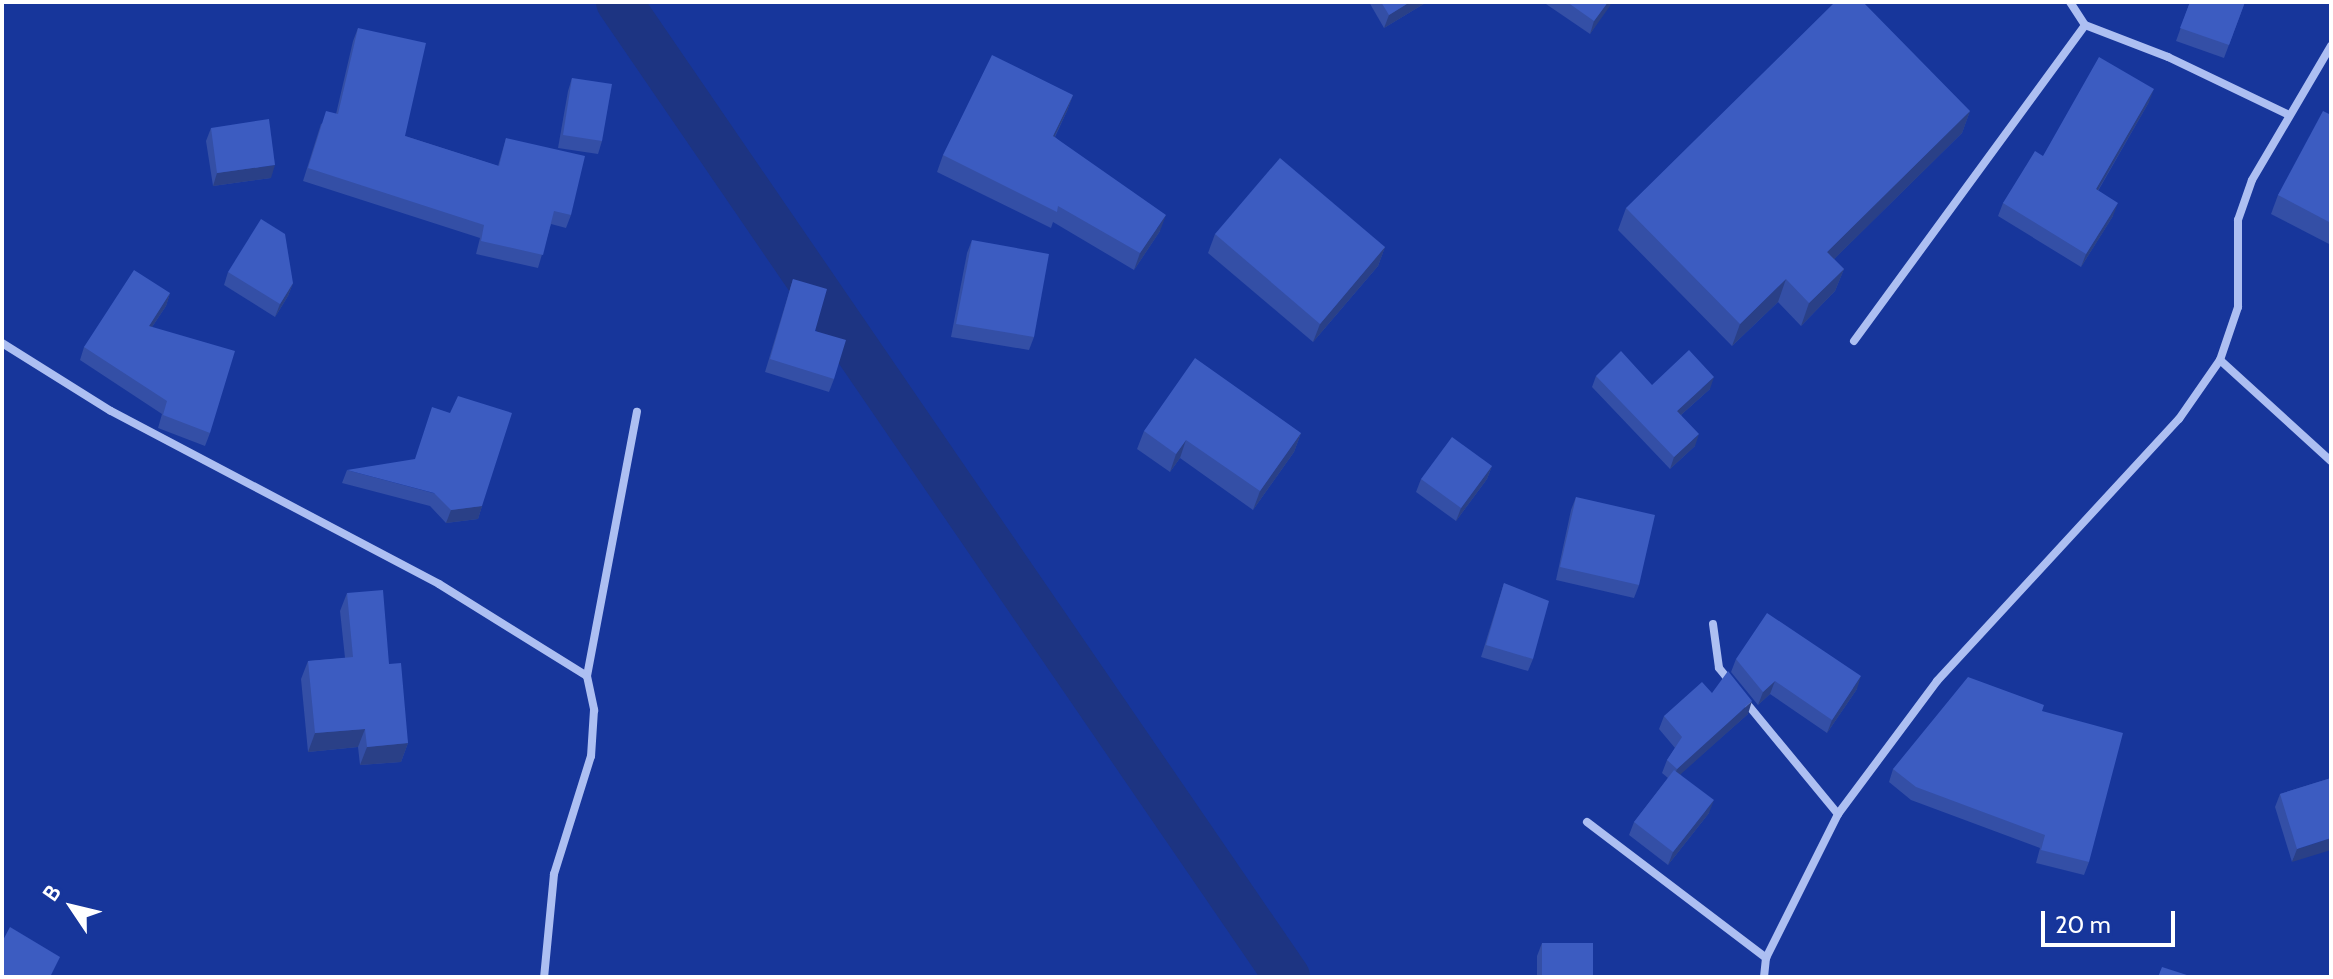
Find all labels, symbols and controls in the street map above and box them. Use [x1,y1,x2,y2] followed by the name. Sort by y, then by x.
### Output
[32,867,112,947] north arrow
[37,880,67,906] text: B
[2045,895,2179,945] scale bar
[2055,910,2111,939] text: 20 m

